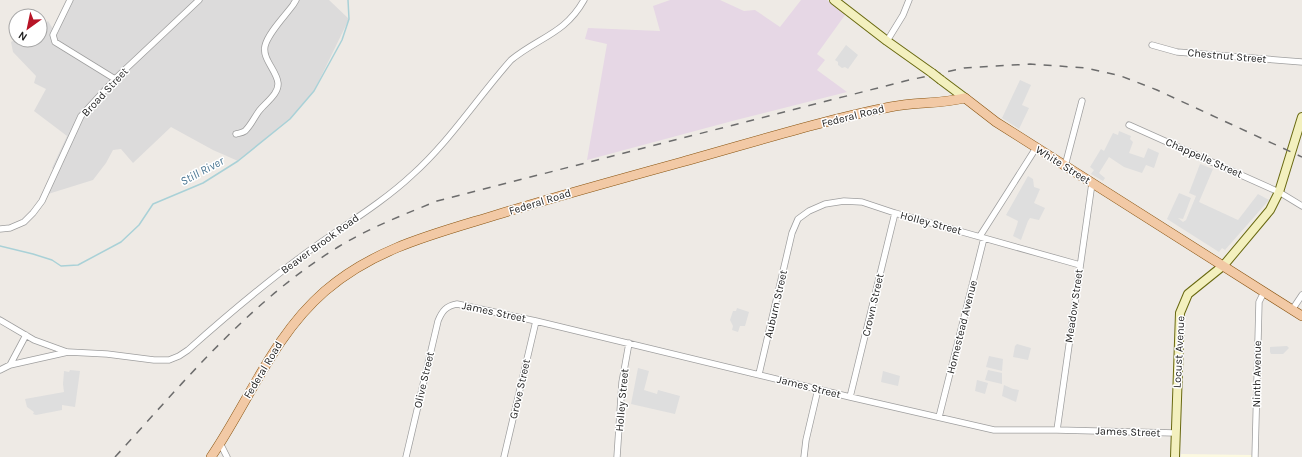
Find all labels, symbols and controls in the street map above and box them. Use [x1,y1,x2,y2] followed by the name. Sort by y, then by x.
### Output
[8,8,48,48] north arrow
[16,28,30,44] text: N
[1187,46,1267,66] street label: Chestnut Street
[79,65,131,119] street label: Broad Street
[820,102,886,130] street label: Federal Road
[1164,135,1244,181] street label: Chappelle Street
[1033,143,1093,187] street label: White Street
[178,153,227,188] water label: Still River
[507,186,573,218] street label: Federal Road
[899,209,963,237] street label: Holley Street
[278,211,362,277] street label: Beaver Brook Road
[1062,268,1086,344] street label: Meadow Street
[762,269,790,339] street label: Auburn Street
[859,272,887,338] street label: Crown Street
[944,278,980,375] street label: Homestead Avenue
[461,299,527,325] street label: James Street
[1171,315,1187,388] street label: Locust Avenue
[241,339,285,401] street label: Federal Road
[1250,340,1264,408] street label: Ninth Avenue
[411,351,437,409] street label: Olive Street
[507,358,533,420] street label: Grove Street
[613,368,631,432] street label: Holley Street
[776,373,842,401] street label: James Street
[1095,424,1161,440] street label: James Street

